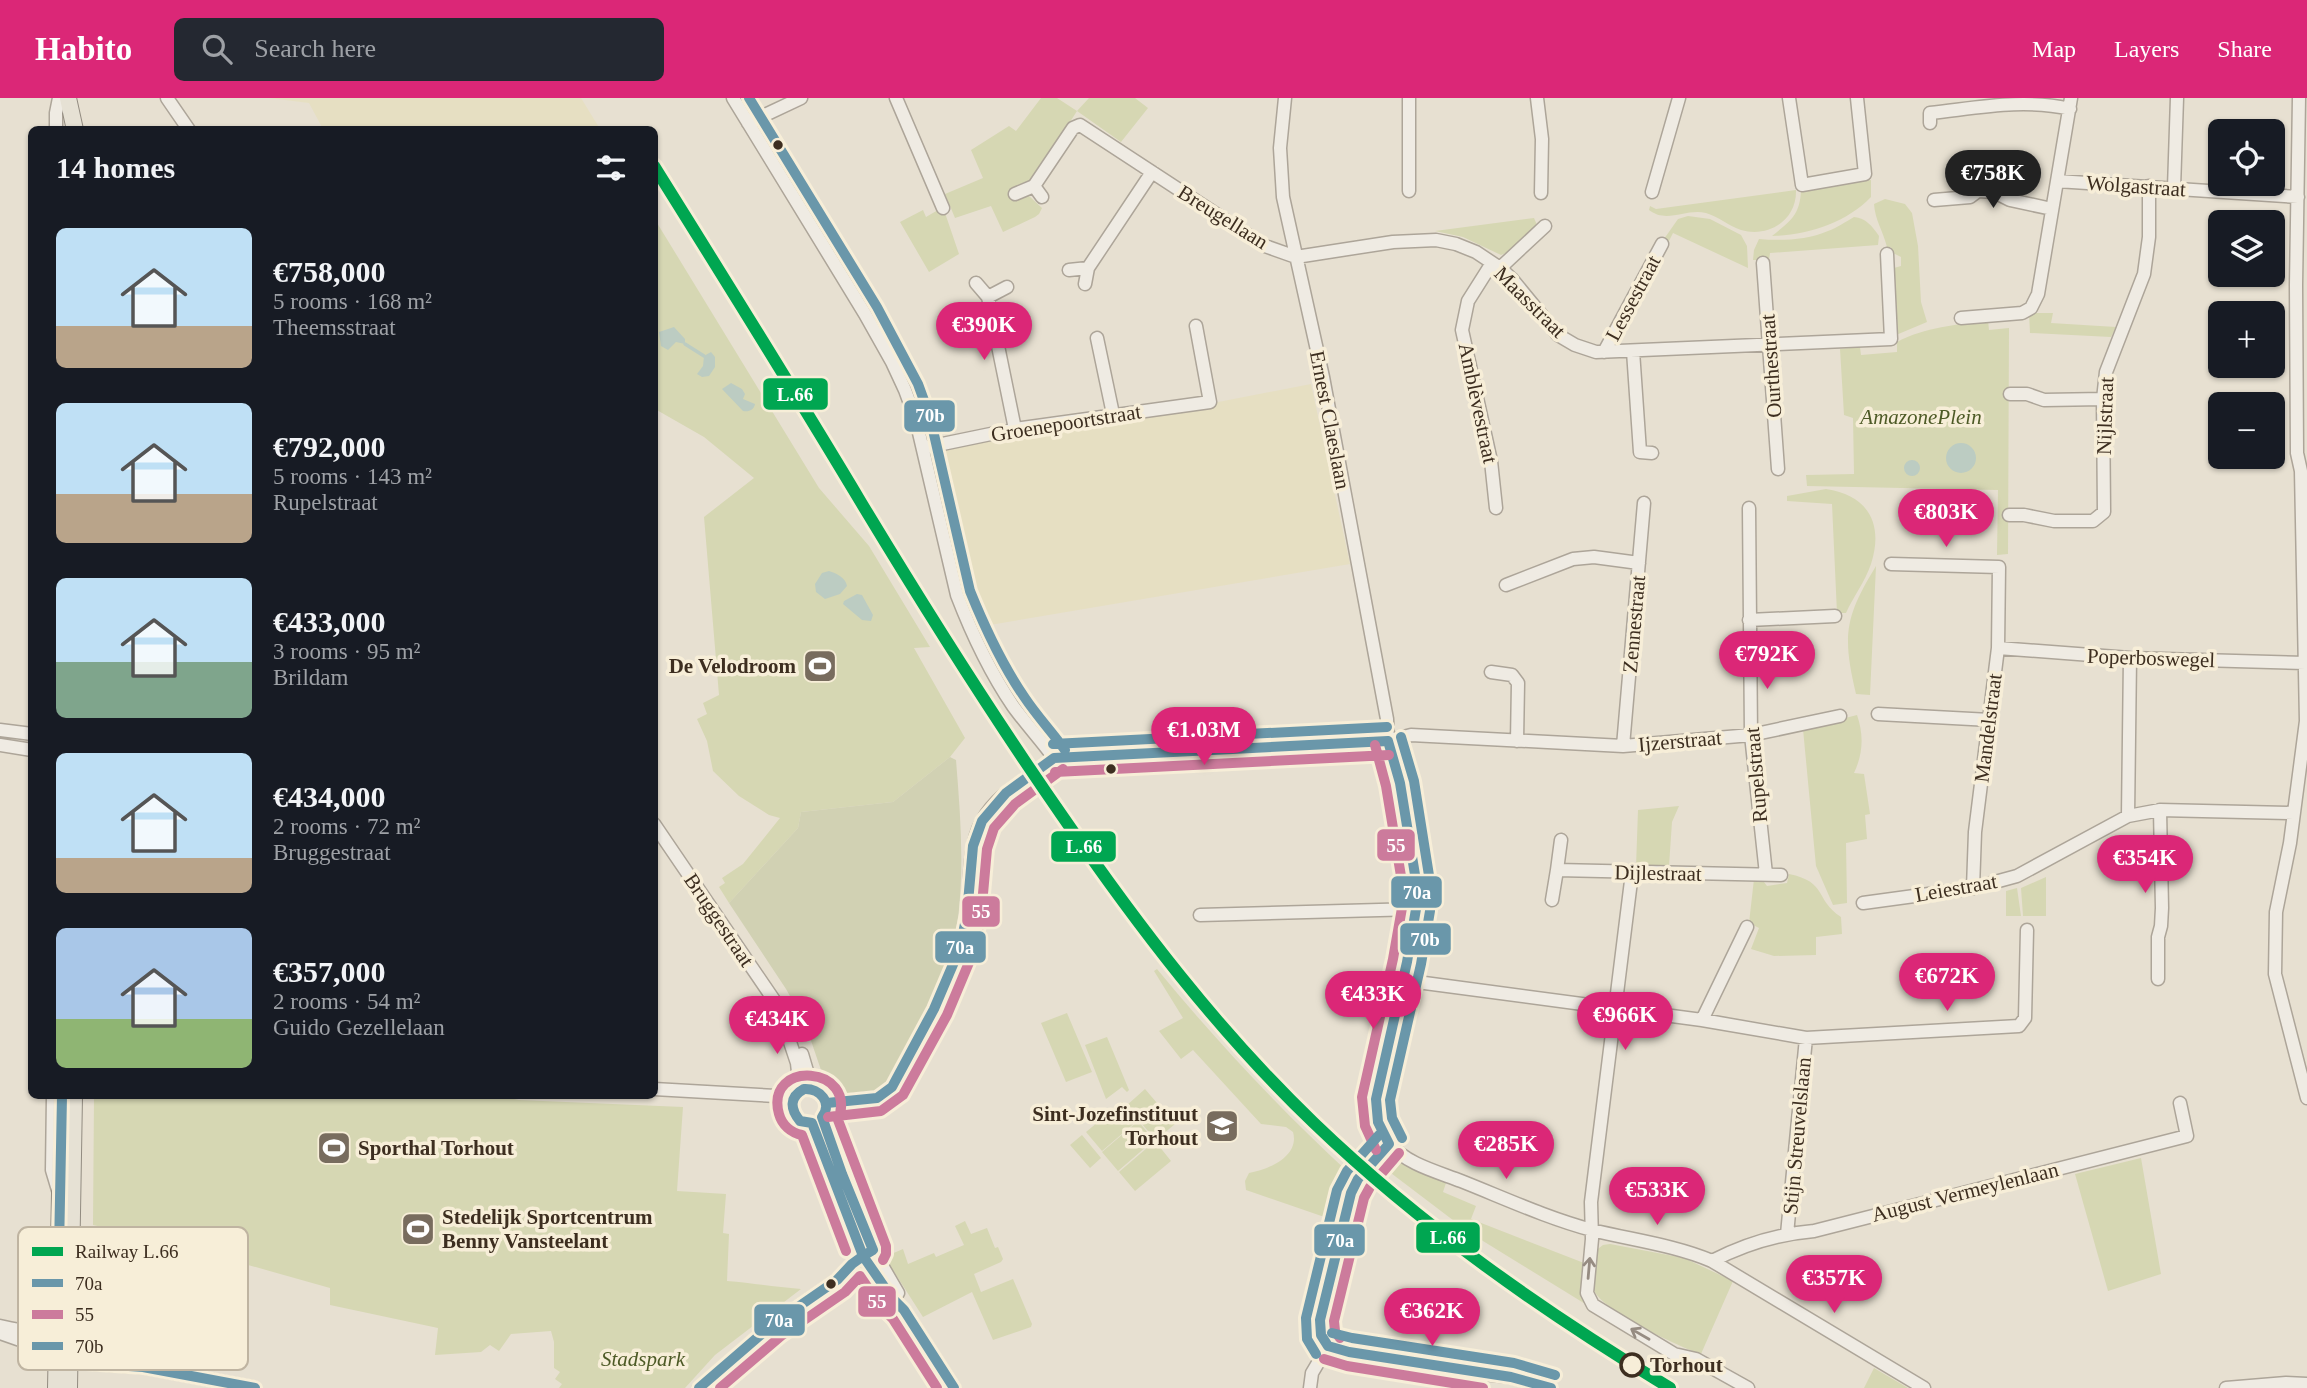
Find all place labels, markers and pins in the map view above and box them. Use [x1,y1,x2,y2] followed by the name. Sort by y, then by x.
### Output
[771,138,785,152] unlabelled marker
[1944,150,2042,210] pin: €758K
[935,302,1033,362] pin: €390K
[1897,490,1995,549] pin: €803K
[1718,632,1816,691] pin: €792K
[801,647,839,685] sports icon: De Velodroom
[669,654,796,678] place label: De Velodroom
[1147,708,1261,767] pin: €1.03M
[1104,762,1118,776] unlabelled marker
[2096,836,2194,895] pin: €354K
[1898,954,1996,1013] pin: €672K
[1324,972,1422,1031] pin: €433K
[1576,992,1674,1052] pin: €966K
[728,996,826,1056] pin: €434K
[1032,1102,1198,1150] place label: Sint-Jozefinstituut Torhout
[1203,1107,1241,1145] school or university icon: Sint-Jozefinstituut Torhout
[1457,1122,1555,1181] pin: €285K
[315,1129,353,1167] sports icon: Sporthal Torhout
[358,1136,514,1160] place label: Sporthal Torhout
[1608,1168,1706,1227] pin: €533K
[442,1205,653,1253] place label: Stedelijk Sportcentrum Benny Vansteelant
[399,1210,437,1248] sports icon: Stedelijk Sportcentrum Benny Vansteelant
[1785,1256,1883,1315] pin: €357K
[824,1277,838,1291] unlabelled marker
[1383,1288,1481,1348] pin: €362K
[1620,1353,1644,1377] marker: Torhout
[1650,1353,1723,1377] place label: Torhout

